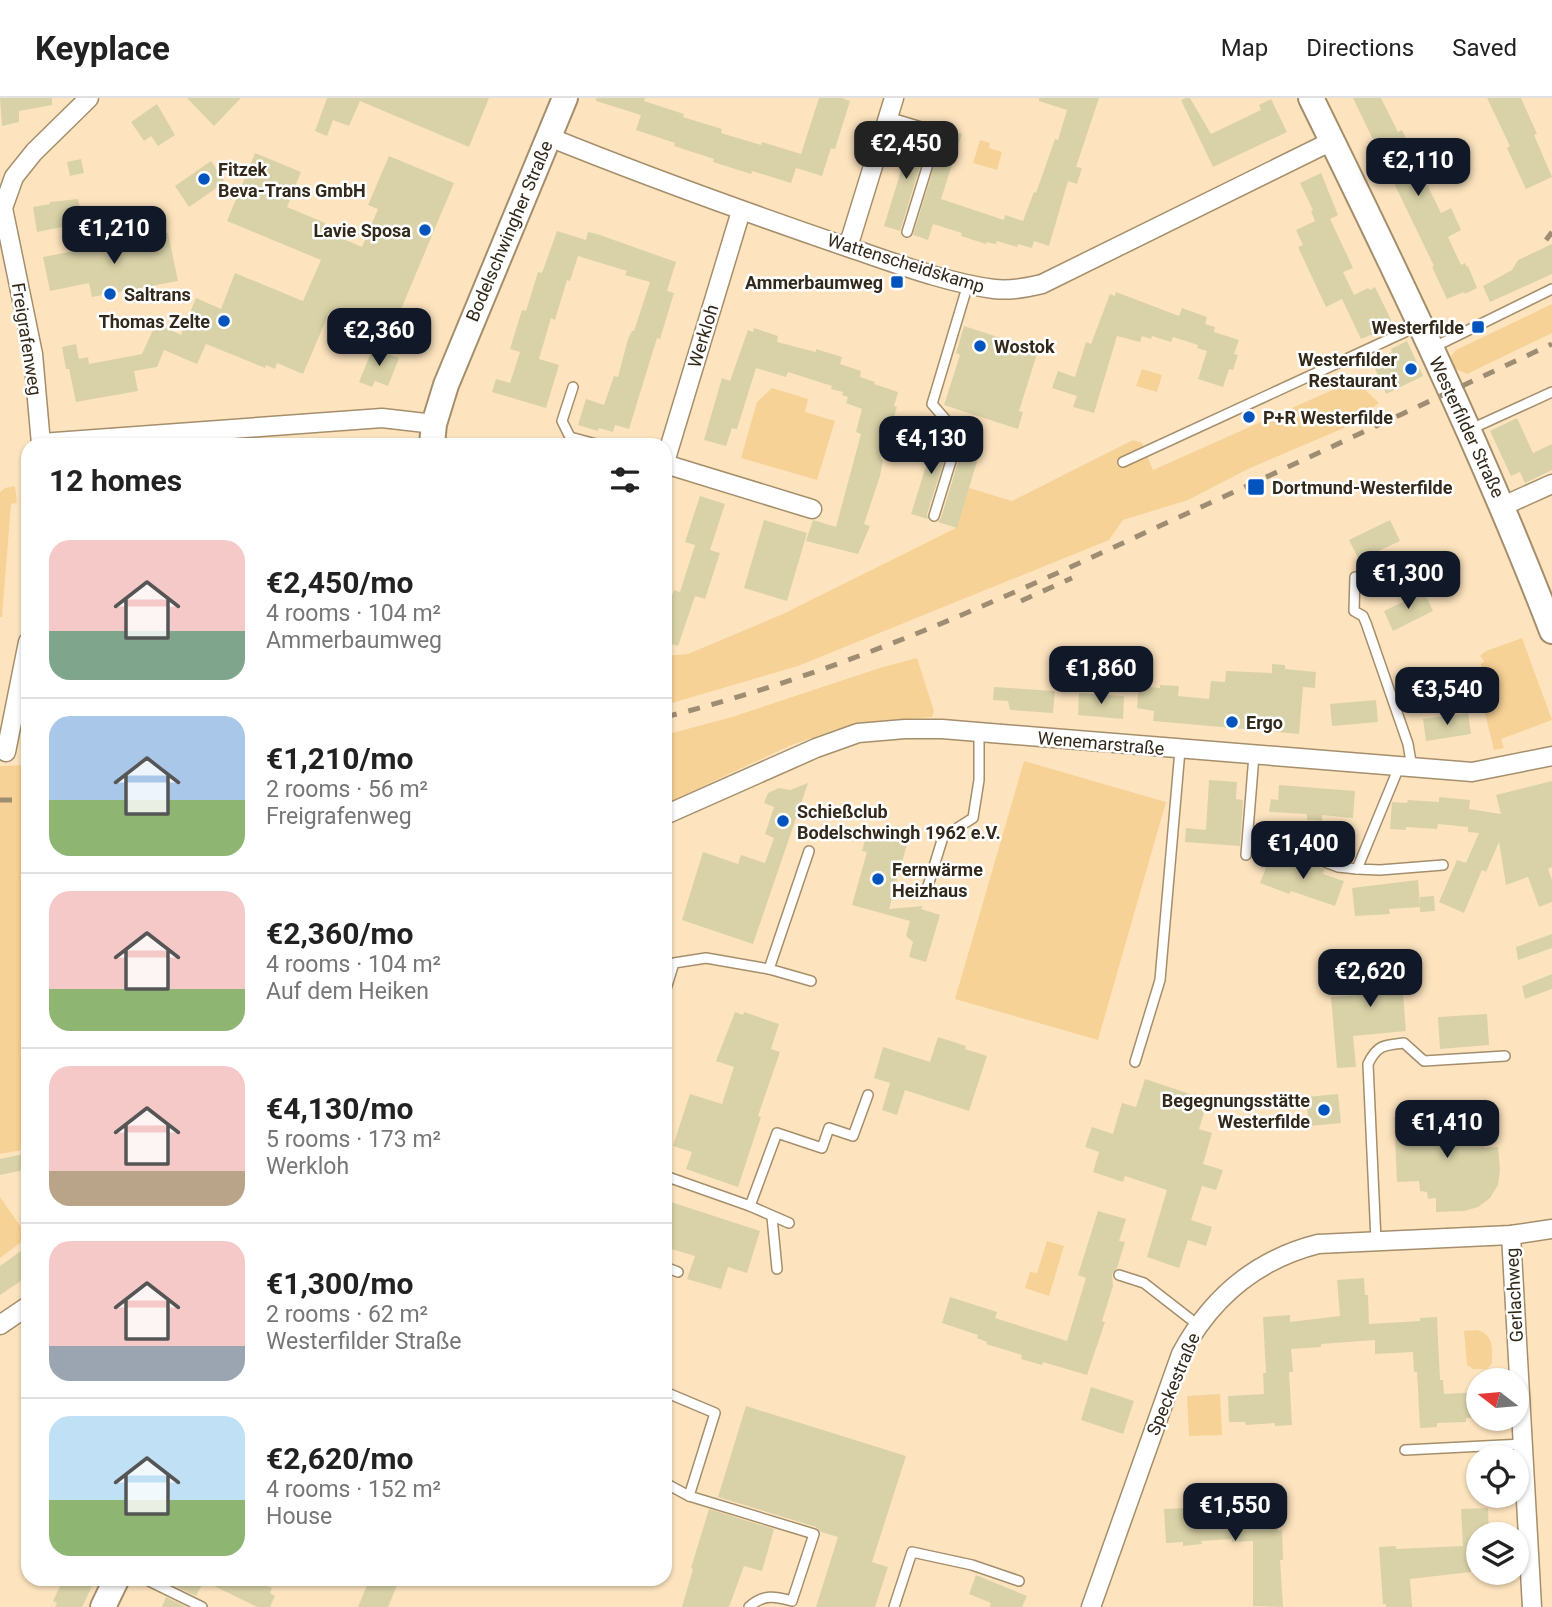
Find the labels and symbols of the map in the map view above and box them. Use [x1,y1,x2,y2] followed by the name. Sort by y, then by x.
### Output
[849,122,963,181] pin: €2,450
[461,137,557,325] street label: Bodelschwingher Straße
[1361,139,1475,198] pin: €2,110
[218,159,366,201] place label: Fitzek Beva-Trans GmbH
[196,171,212,187] marker: Fitzek Beva-Trans GmbH
[57,206,171,266] pin: €1,210
[313,220,411,241] place label: Lavie Sposa
[417,222,433,238] marker: Lavie Sposa
[825,229,987,297] street label: Wattenscheidskamp
[745,272,883,293] place label: Ammerbaumweg
[889,274,905,290] marker: Ammerbaumweg
[8,281,46,397] street label: Freigrafenweg
[124,284,191,305] place label: Saltrans
[102,286,118,302] marker: Saltrans
[683,302,723,370] street label: Werkloh
[322,308,436,368] pin: €2,360
[99,311,210,332] place label: Thomas Zelte
[216,313,232,329] marker: Thomas Zelte
[1372,317,1464,338] place label: Westerfilde
[1470,319,1486,335] marker: Westerfilde
[994,336,1055,357] place label: Wostok
[972,338,988,354] marker: Wostok
[1298,349,1397,391] place label: Westerfilder Restaurant
[1425,353,1509,501] street label: Westerfilder Straße
[1403,361,1419,377] marker: Westerfilder Restaurant
[1263,407,1393,428] place label: P+R Westerfilde
[1241,409,1257,425] marker: P+R Westerfilde
[874,416,988,476] pin: €4,130
[1246,477,1266,497] marker: Dortmund-Westerfilde
[1272,477,1453,498] place label: Dortmund-Westerfilde
[1351,552,1465,611] pin: €1,300
[1044,646,1158,706] pin: €1,860
[1390,668,1504,727] pin: €3,540
[1246,712,1283,733] place label: Ergo
[1224,714,1240,730] marker: Ergo
[1037,727,1165,759] street label: Wenemarstraße
[797,801,1001,843] place label: Schießclub Bodelschwingh 1962 e.V.
[775,813,791,829] marker: Schießclub Bodelschwingh 1962 e.V.
[1246,822,1360,881] pin: €1,400
[892,859,983,901] place label: Fernwärme Heizhaus
[870,871,886,887] marker: Fernwärme Heizhaus
[1313,950,1427,1009] pin: €2,620
[1162,1090,1310,1132] place label: Begegnungsstätte Westerfilde
[1390,1100,1504,1160] pin: €1,410
[1316,1102,1332,1118] marker: Begegnungsstätte Westerfilde
[1501,1247,1527,1343] street label: Gerlachweg
[1142,1330,1204,1438] street label: Speckestraße
[1466,1368,1530,1432] north arrow
[1178,1484,1292,1543] pin: €1,550

